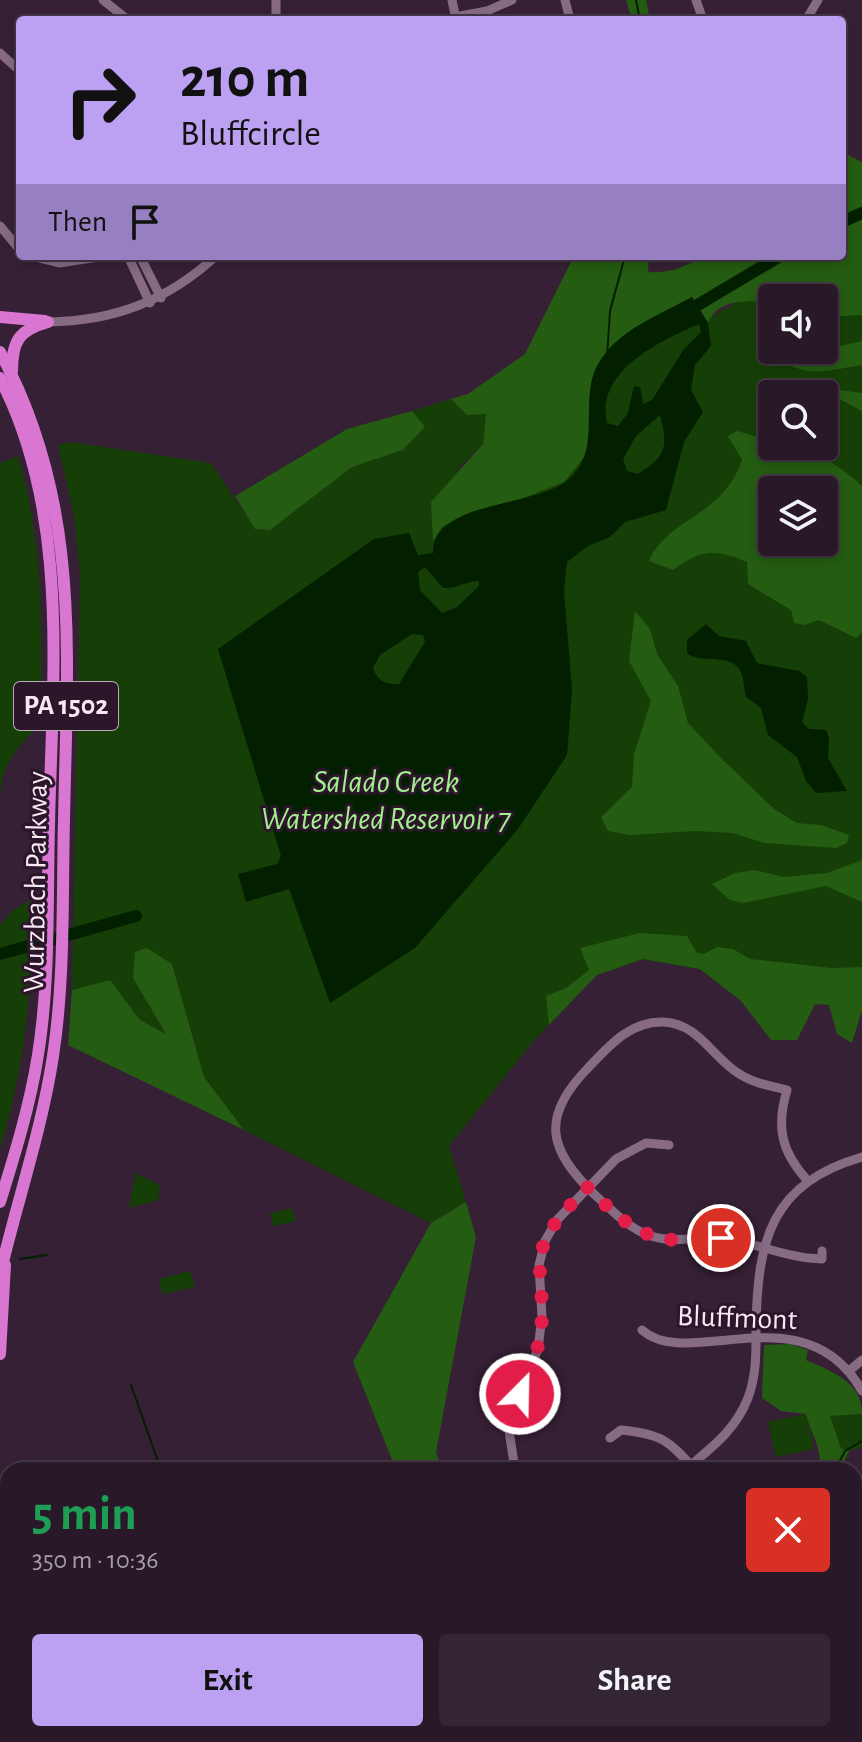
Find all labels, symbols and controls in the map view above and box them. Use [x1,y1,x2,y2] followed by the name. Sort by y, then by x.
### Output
[48,48,152,152] icon: right
[180,51,309,107] text: 210 m
[180,116,321,152] text: Bluffcircle
[123,200,167,244] icon: arrive
[48,207,107,237] text: Then
[758,284,838,556] map controls
[758,284,838,364] button: sound
[758,380,838,460] button: search
[758,476,838,556] button: layers
[14,682,118,730] road number: PA 1502
[261,766,512,835] water label: Salado Creek Watershed Reservoir 7
[19,771,53,993] street label: Wurzbach Parkway
[687,1204,755,1272] pin
[699,1216,743,1260] icon: arrive
[676,1301,798,1335] street label: Bluffmont
[478,1352,562,1436] position arrow
[746,1488,830,1572] button: close
[32,1491,137,1539] text: 5 min
[32,1547,159,1573] text: 350 m · 10:36
[32,1634,423,1726] button: Exit
[439,1634,830,1726] button: Share

